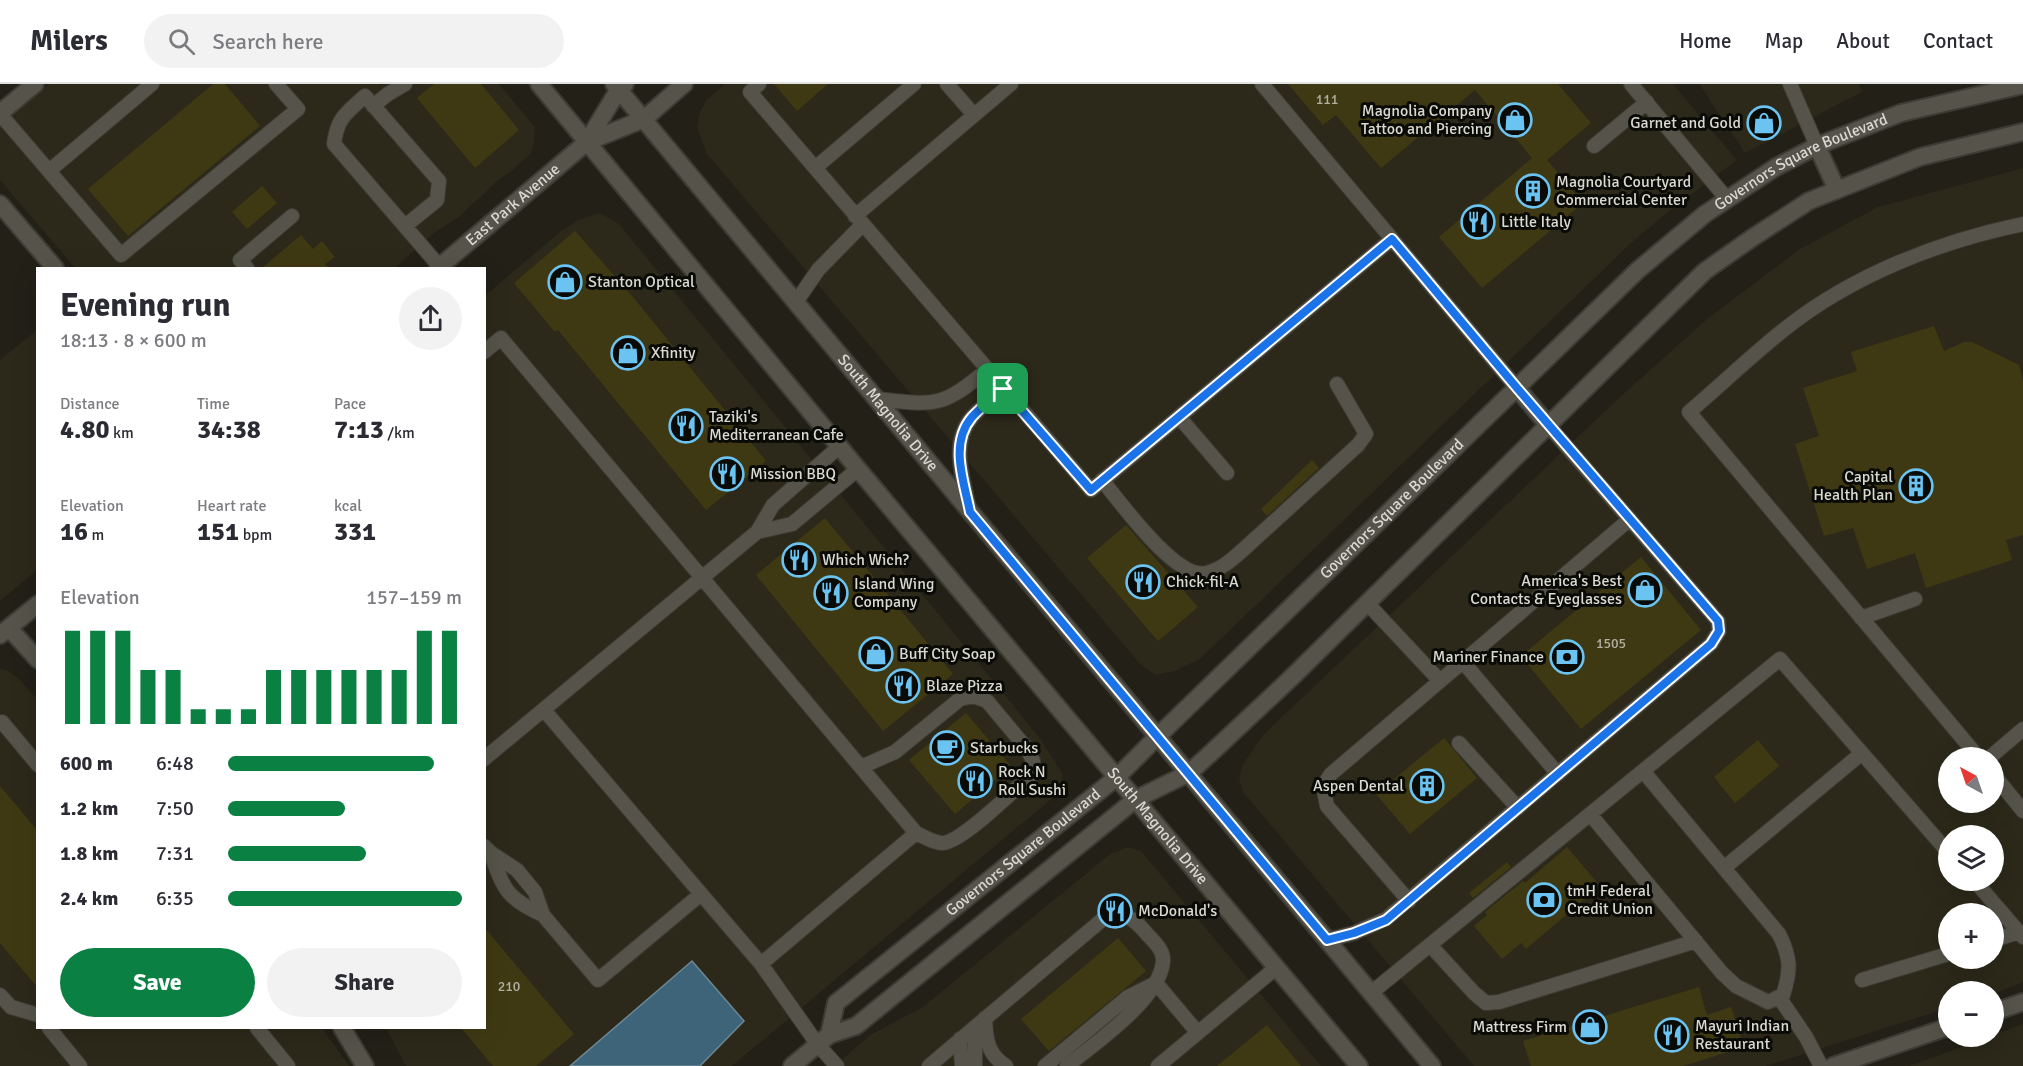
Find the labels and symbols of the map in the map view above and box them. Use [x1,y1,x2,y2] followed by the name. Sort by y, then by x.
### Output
[1316,91,1338,108] house number: 111
[1361,101,1493,139] place label: Magnolia Company Tattoo and Piercing
[1497,102,1533,138] shop icon: Magnolia Company Tattoo and Piercing
[1746,105,1782,141] shop icon: Garnet and Gold
[1710,109,1890,215] street label: Governors Square Boulevard
[1630,113,1741,133] place label: Garnet and Gold
[461,159,564,250] street label: East Park Avenue
[1556,172,1691,210] place label: Magnolia Courtyard Commercial Center
[1515,173,1551,209] building icon: Magnolia Courtyard Commercial Center
[1460,204,1496,240] restaurant icon: Little Italy
[1501,212,1571,232] place label: Little Italy
[547,264,583,300] shop icon: Stanton Optical
[588,272,695,292] place label: Stanton Optical
[610,335,646,371] shop icon: Xfinity
[651,343,696,363] place label: Xfinity
[833,350,943,476] street label: South Magnolia Drive
[977,363,1028,414] pin
[709,407,844,445] place label: Taziki's Mediterranean Cafe
[668,408,704,444] restaurant icon: Taziki's Mediterranean Cafe
[1316,434,1468,583] street label: Governors Square Boulevard
[709,456,745,492] restaurant icon: Mission BBQ
[750,464,836,484] place label: Mission BBQ
[1813,467,1893,505] place label: Capital Health Plan
[1898,468,1934,504] building icon: Capital Health Plan
[781,542,817,578] restaurant icon: Which Wich?
[822,550,910,570] place label: Which Wich?
[1125,564,1161,600] restaurant icon: Chick-fil-A
[1470,571,1622,609] place label: America's Best Contacts & Eyeglasses
[1166,572,1239,592] place label: Chick-fil-A
[1627,572,1663,608] shop icon: America's Best Contacts & Eyeglasses
[854,574,934,612] place label: Island Wing Company
[813,575,849,611] restaurant icon: Island Wing Company
[1596,635,1626,652] house number: 1505
[858,636,894,672] shop icon: Buff City Soap
[1549,639,1585,675] bank icon: Mariner Finance
[899,644,996,664] place label: Buff City Soap
[1433,647,1544,667] place label: Mariner Finance
[885,668,921,704] restaurant icon: Blaze Pizza
[926,676,1003,696] place label: Blaze Pizza
[929,730,965,766] cafe icon: Starbucks
[970,738,1038,758] place label: Starbucks
[1938,747,2004,813] north arrow
[998,762,1066,800] place label: Rock N Roll Sushi
[957,763,993,799] restaurant icon: Rock N Roll Sushi
[1103,763,1212,889] street label: South Magnolia Drive
[1409,768,1445,804] building icon: Aspen Dental
[1313,776,1404,796] place label: Aspen Dental
[942,784,1105,921] street label: Governors Square Boulevard
[1567,881,1653,919] place label: tmH Federal Credit Union
[1526,882,1562,918] bank icon: tmH Federal Credit Union
[1097,893,1133,929] restaurant icon: McDonald's
[1138,901,1217,921] place label: McDonald's
[498,978,520,995] house number: 210
[1572,1009,1608,1045] shop icon: Mattress Firm
[1695,1016,1789,1054] place label: Mayuri Indian Restaurant
[1473,1017,1567,1037] place label: Mattress Firm
[1654,1017,1690,1053] restaurant icon: Mayuri Indian Restaurant

